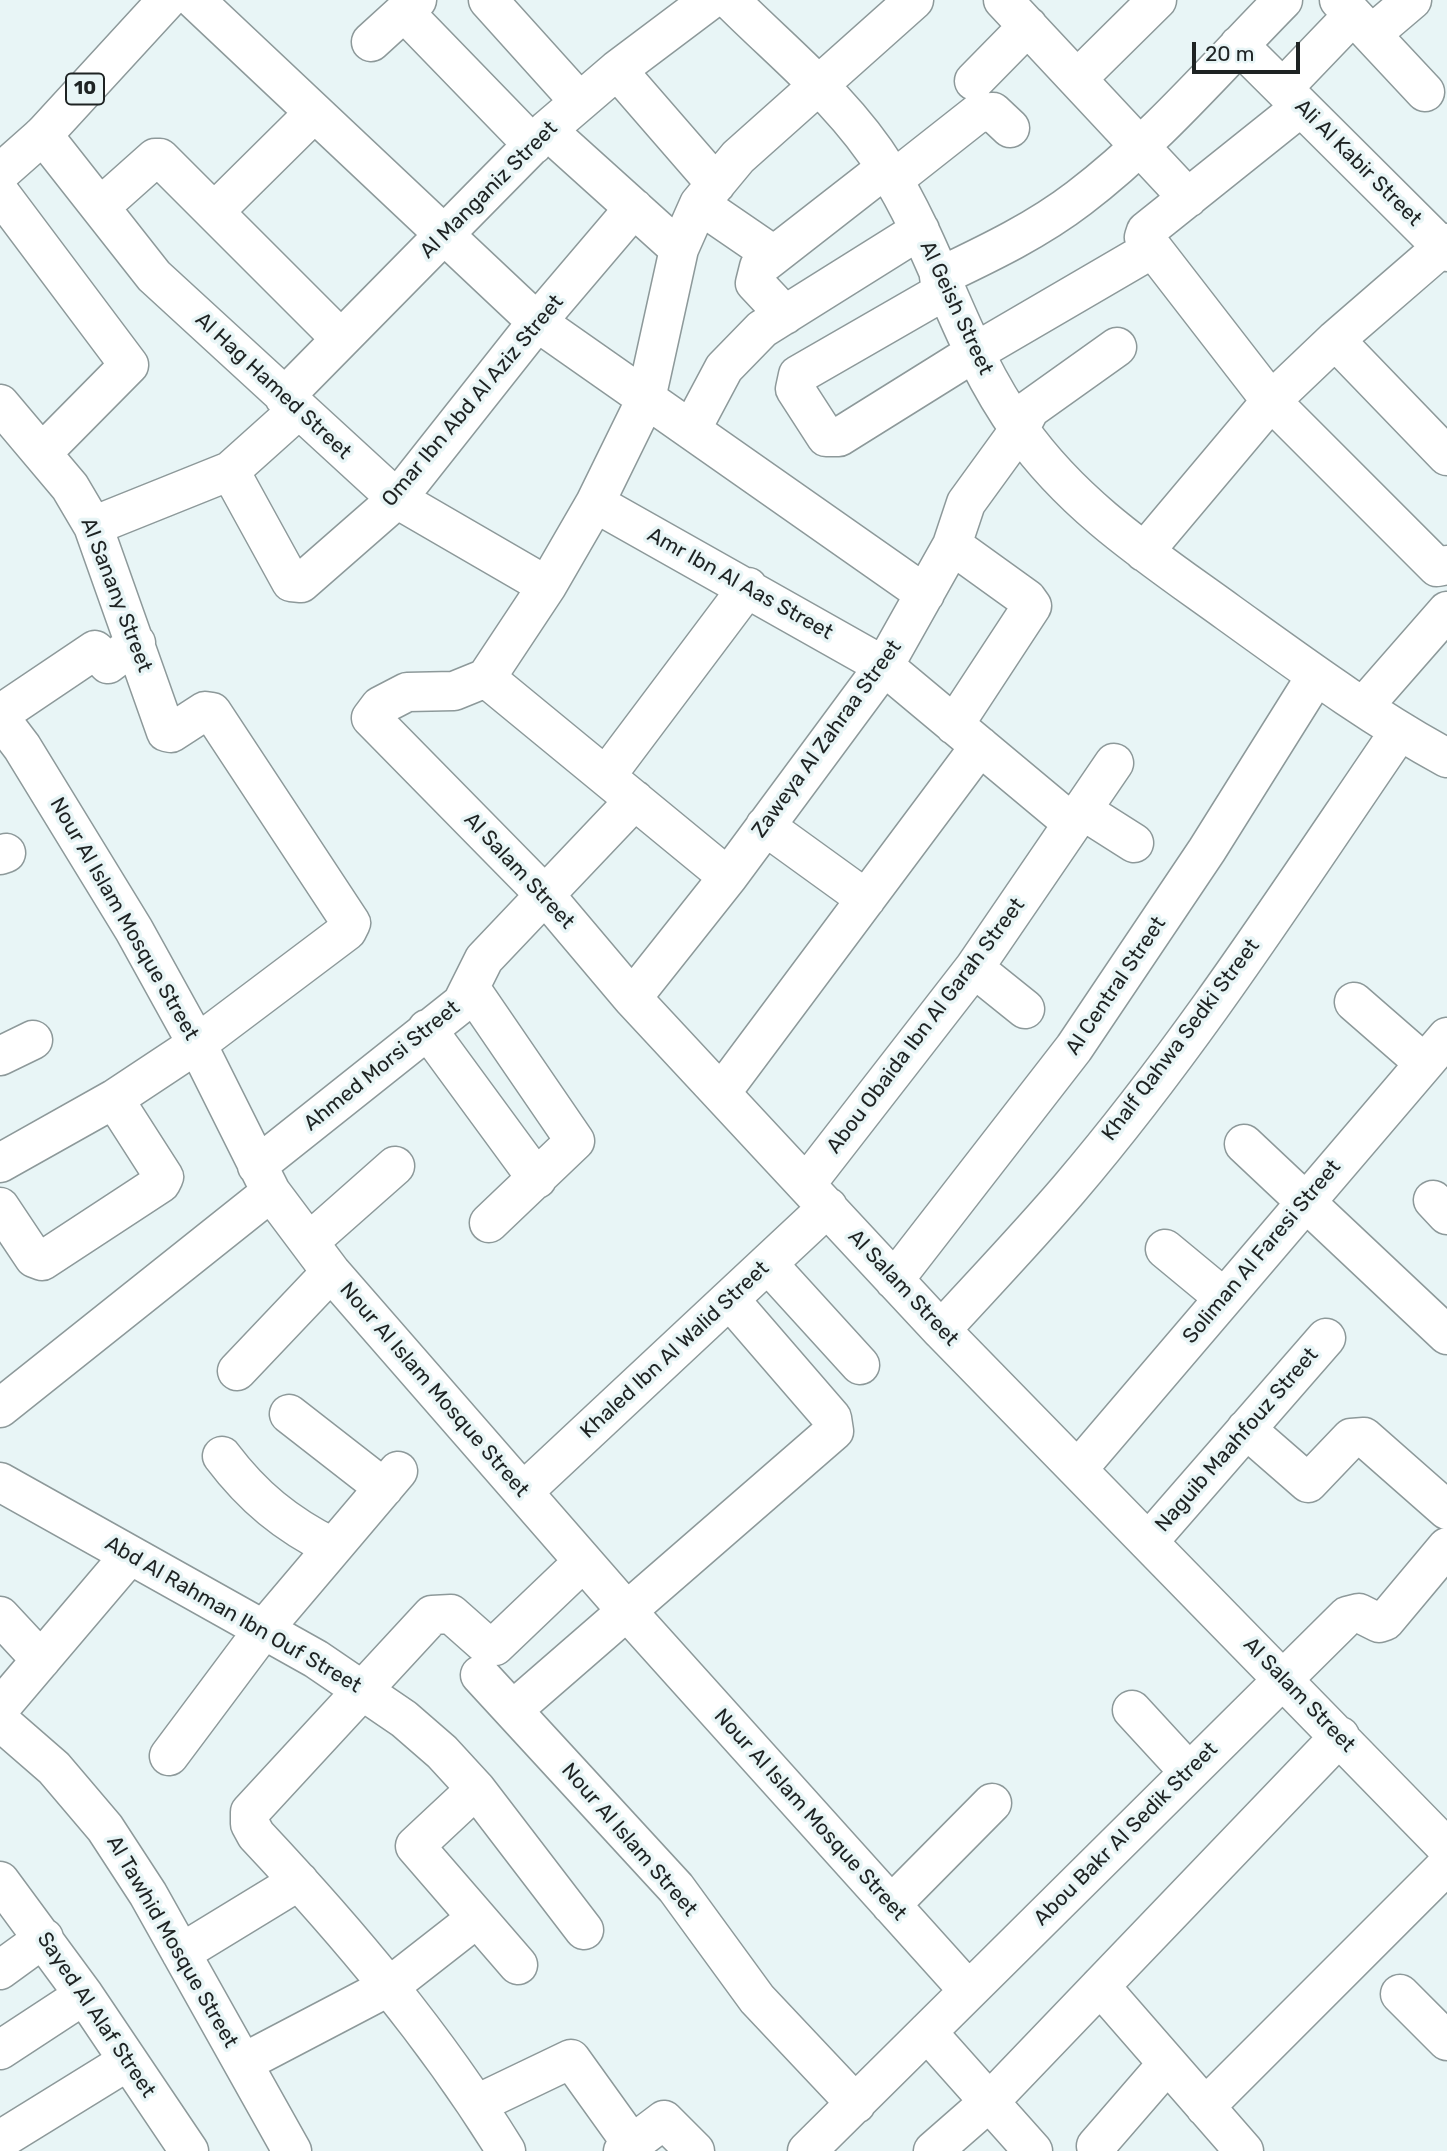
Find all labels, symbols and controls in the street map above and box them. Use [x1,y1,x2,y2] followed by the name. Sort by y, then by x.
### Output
[1195,28,1304,72] scale bar
[1205,41,1254,66] text: 20 m
[66,74,104,104] road number: 10
[1289,94,1427,232] street label: Ali Al Kabir Street
[415,116,563,264] street label: Al Manganiz Street
[914,237,998,379] street label: Al Geish Street
[377,290,569,512] street label: Omar Ibn Abd Al Aziz Street
[190,307,356,465] street label: Al Hag Hamed Street
[75,514,157,676] street label: Al Sanany Street
[643,522,837,646] street label: Amr Ibn Al Aas Street
[747,635,907,843] street label: Zaweya Al Zahraa Street
[44,793,204,1045] street label: Nour Al Islam Mosque Street
[459,807,579,935] street label: Al Salam Street
[822,893,1030,1159] street label: Abou Obaida Ibn Al Garah Street
[1060,912,1172,1060] street label: Al Central Street
[1097,934,1265,1146] street label: Khalf Qahwa Sedki Street
[299,995,465,1137] street label: Ahmed Morsi Street
[1178,1155,1346,1349] street label: Soliman Al Faresi Street
[843,1224,963,1352] street label: Al Salam Street
[576,1256,774,1444] street label: Khaled Ibn Al Walid Street
[334,1278,534,1502] street label: Nour Al Islam Mosque Street
[1150,1343,1324,1537] street label: Naguib Maahfouz Street
[100,1531,366,1699] street label: Abd Al Rahman Ibn Ouf Street
[1238,1632,1360,1758] street label: Al Salam Street
[708,1704,912,1926] street label: Nour Al Islam Mosque Street
[1029,1737,1223,1931] street label: Abou Bakr Al Sedik Street
[556,1758,702,1922] street label: Nour Al Islam Street
[101,1831,243,2053] street label: Al Tawhid Mosque Street
[31,1928,161,2102] street label: Sayed Al Alaf Street

